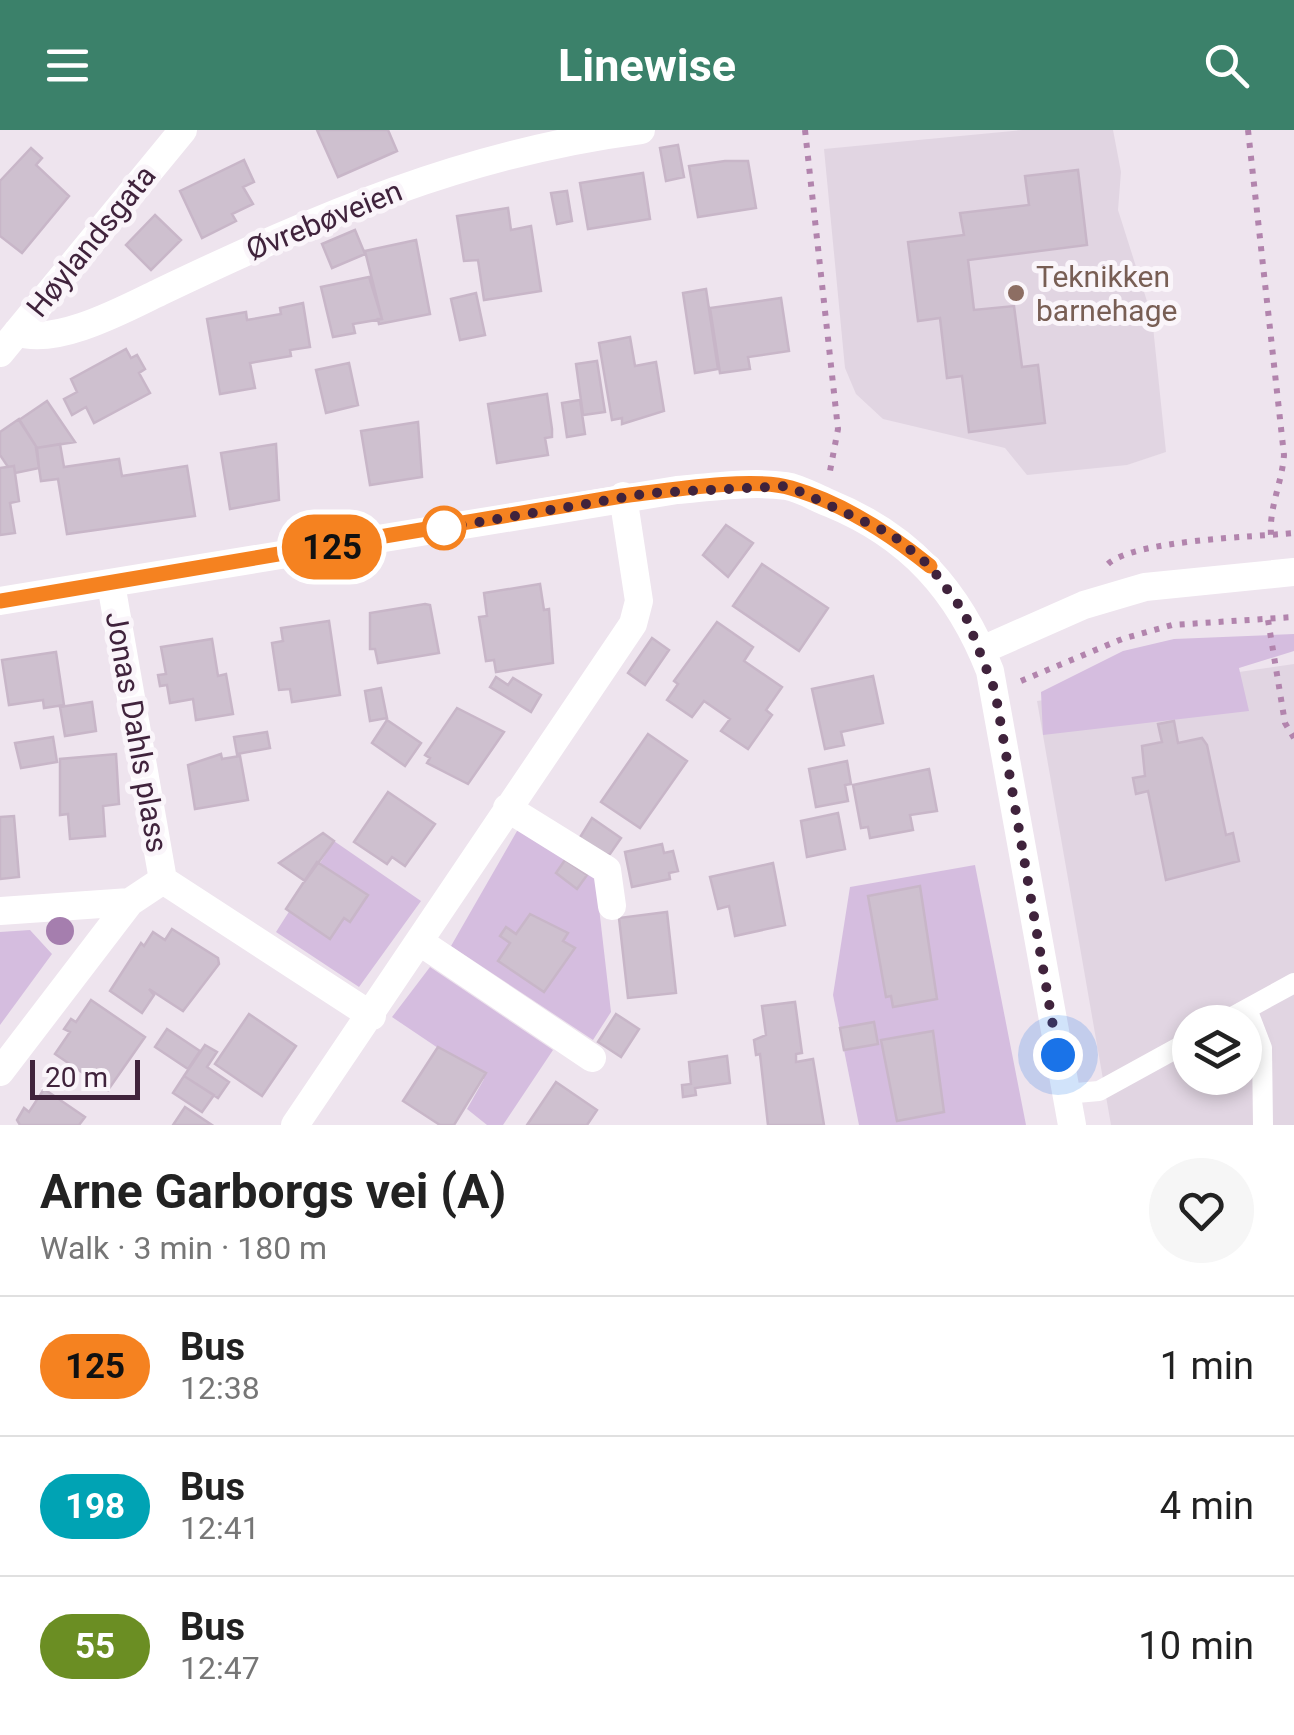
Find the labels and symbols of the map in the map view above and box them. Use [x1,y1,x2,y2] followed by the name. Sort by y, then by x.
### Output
[19,158,163,324] street label: Høylandsgata
[241,173,407,267] street label: Øvrebøveien
[1036,259,1177,328] place label: Teknikken barnehage
[1005,282,1027,304] marker: Teknikken barnehage
[423,507,465,549] unlabelled marker
[274,514,390,580] line badge: 125
[99,609,175,855] street label: Jonas Dahls plass
[1033,1030,1083,1080] your location
[30,1055,140,1100] scale bar

